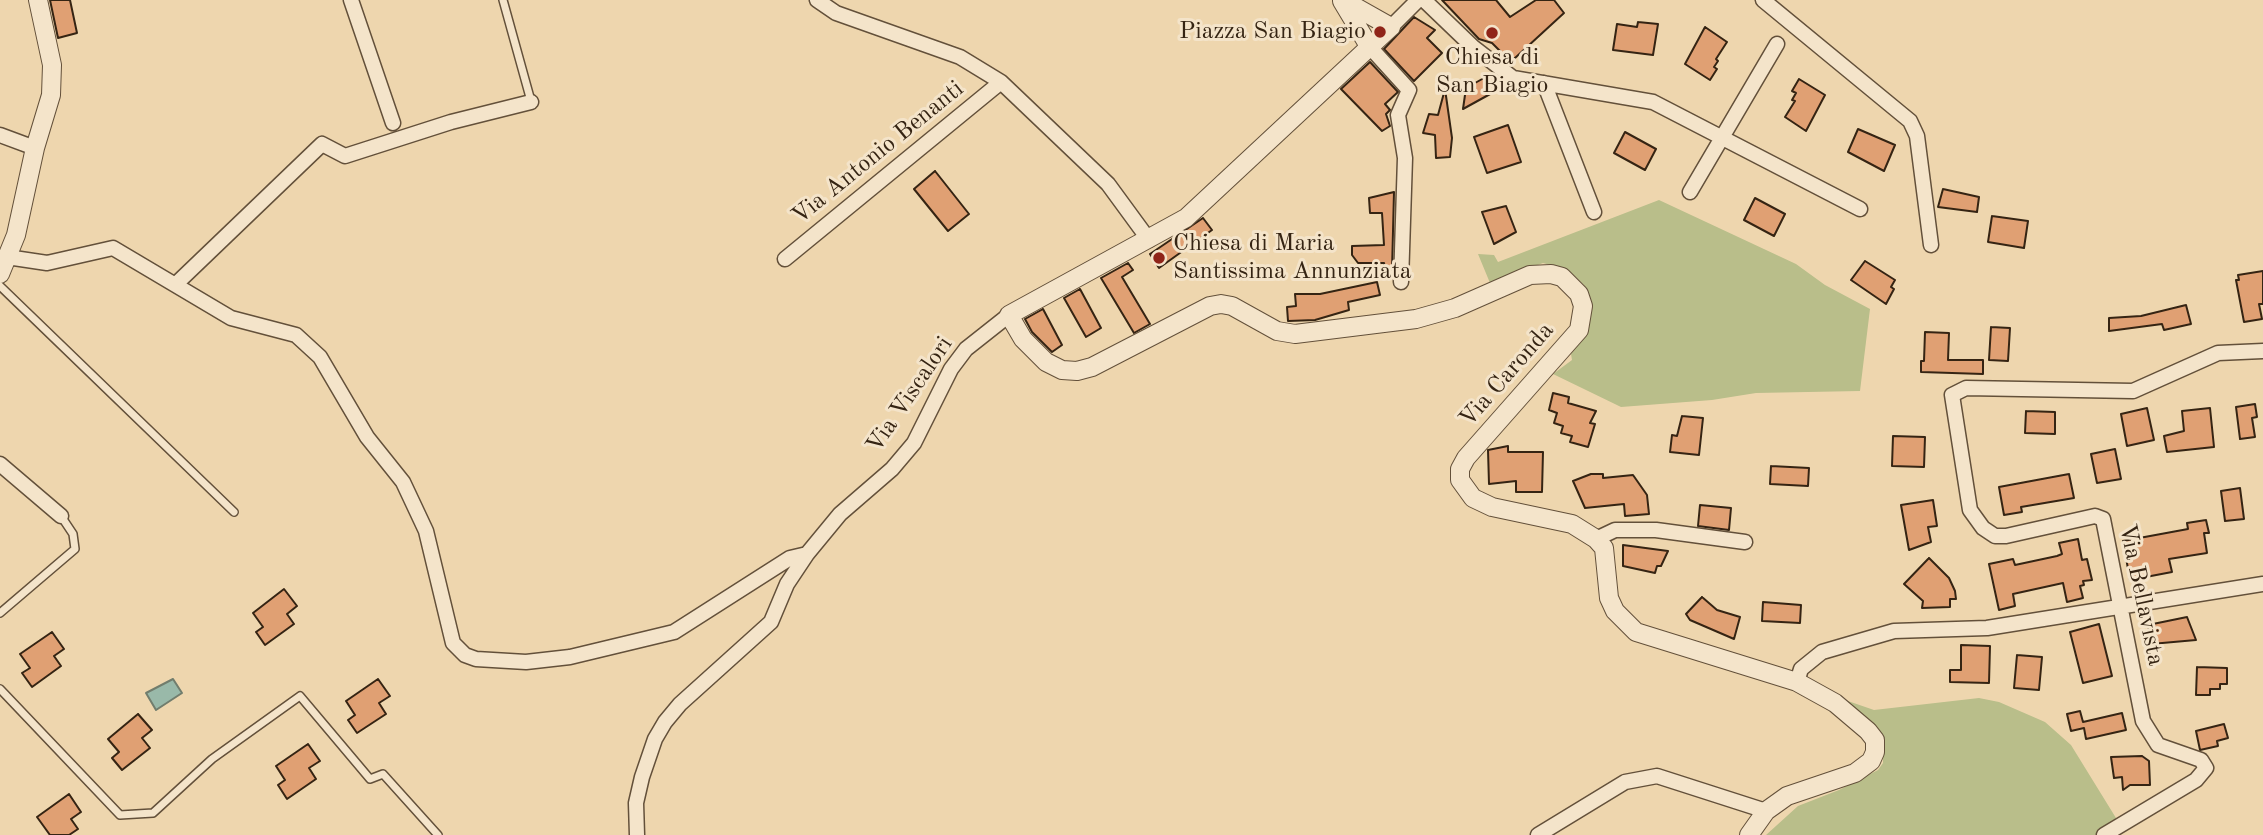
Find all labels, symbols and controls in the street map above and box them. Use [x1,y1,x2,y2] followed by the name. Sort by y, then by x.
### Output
[1179,18,1366,46] place label: Piazza San Biagio
[1372,24,1388,40] marker: Piazza San Biagio
[1484,25,1500,41] marker: Chiesa di San Biagio
[1436,44,1548,100] place label: Chiesa di San Biagio
[786,75,970,231] street label: Via Antonio Benanti
[1173,230,1412,286] place label: Chiesa di Maria Santissima Annunziata
[1151,250,1167,266] marker: Chiesa di Maria Santissima Annunziata
[1454,317,1560,433] street label: Via Caronda
[861,331,959,459] street label: Via Viscalori
[2112,522,2170,668] street label: Via Bellavista

